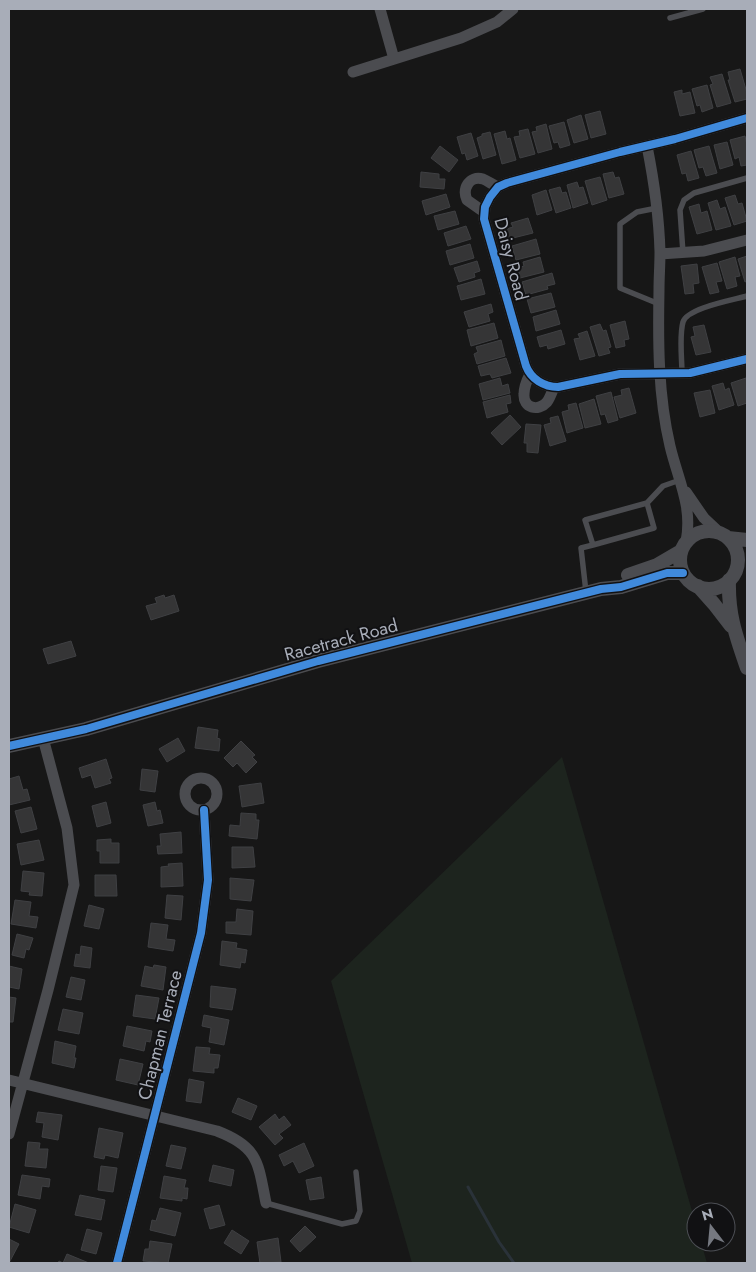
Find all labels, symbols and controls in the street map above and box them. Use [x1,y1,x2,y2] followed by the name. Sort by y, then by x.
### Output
[487,215,535,303] street label: Daisy Road
[281,612,401,668] street label: Racetrack Road
[131,967,189,1103] street label: Chapman Terrace
[686,1202,736,1252] north arrow
[699,1203,716,1226] text: N

